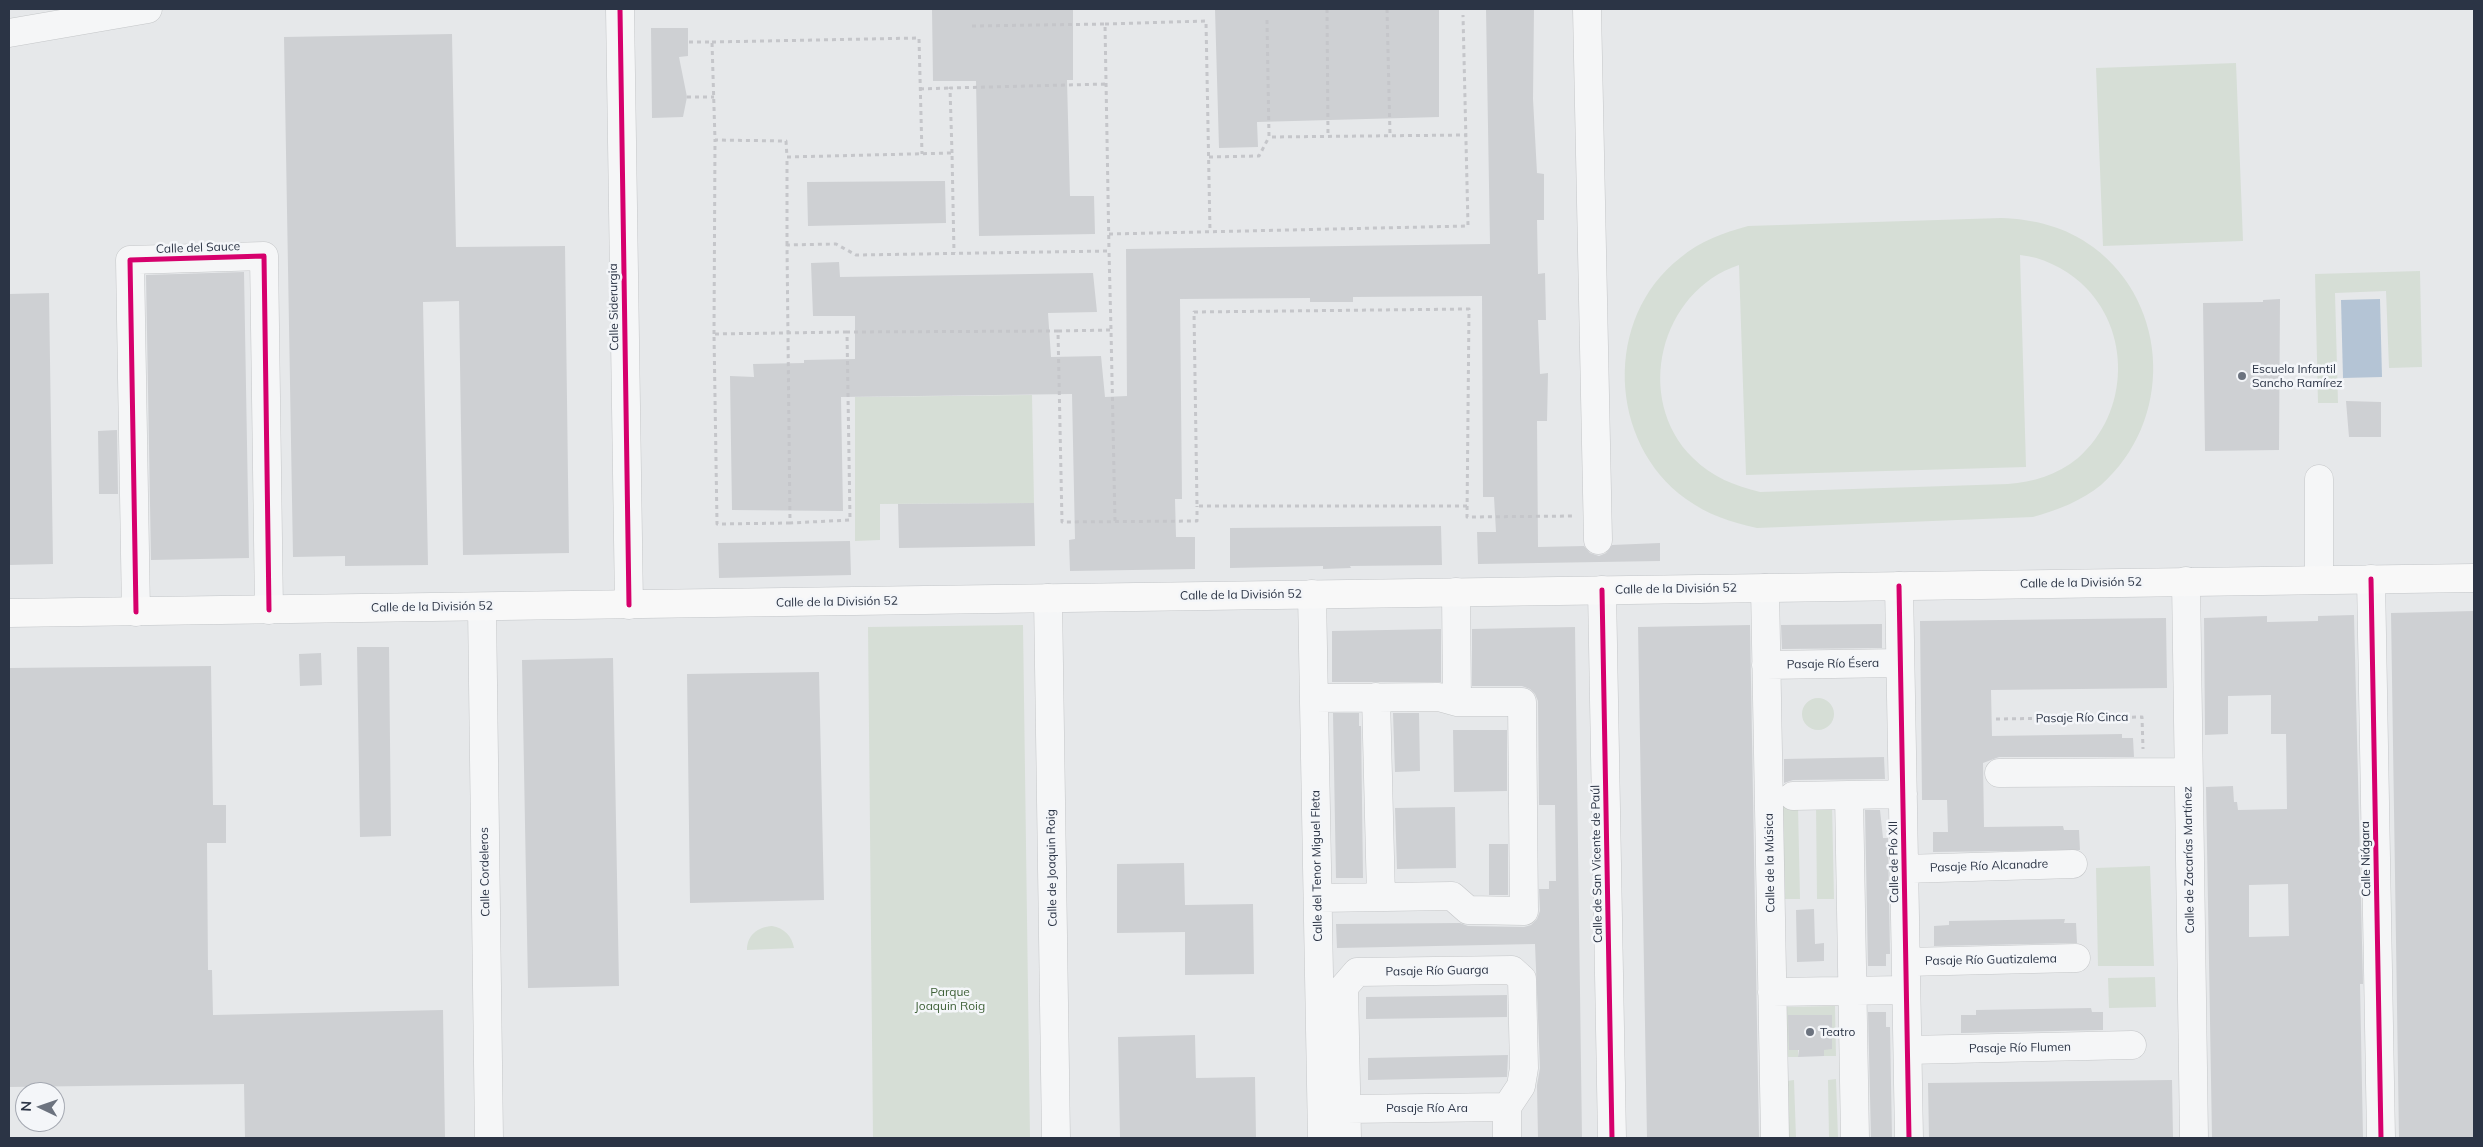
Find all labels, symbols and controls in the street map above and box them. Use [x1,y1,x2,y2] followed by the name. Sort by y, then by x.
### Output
[156,239,240,257] street label: Calle del Sauce
[606,263,622,351] street label: Calle Siderurgia
[2252,362,2343,390] place label: Escuela Infantil Sancho Ramírez
[2236,370,2248,382] marker: Escuela Infantil Sancho Ramírez
[2020,575,2142,591] street label: Calle de la División 52
[1615,581,1737,597] street label: Calle de la División 52
[1180,587,1302,603] street label: Calle de la División 52
[776,594,898,610] street label: Calle de la División 52
[371,599,493,615] street label: Calle de la División 52
[1787,656,1879,672] street label: Pasaje Río Ésera
[2036,710,2128,726] street label: Pasaje Río Cinca
[1588,785,1606,943] street label: Calle de San Vicente de Paúl
[2181,786,2197,934] street label: Calle de Zacarías Martínez
[1308,790,1326,942] street label: Calle del Tenor Miguel Fleta
[1044,809,1060,927] street label: Calle de Joaquin Roig
[1762,813,1778,913] street label: Calle de la Música
[1886,821,1902,903] street label: Calle de Pío XII
[2358,821,2374,897] street label: Calle Niágara
[477,827,493,917] street label: Calle Cordeleros
[1930,857,2048,875] street label: Pasaje Río Alcanadre
[1925,952,2057,968] street label: Pasaje Río Guatizalema
[1385,963,1489,979] street label: Pasaje Río Guarga
[915,985,985,1013] park label: Parque Joaquin Roig
[1820,1025,1855,1039] place label: Teatro
[1804,1026,1816,1038] marker: Teatro
[1969,1040,2071,1056] street label: Pasaje Río Flumen
[15,1082,65,1132] north arrow
[17,1101,35,1112] text: N
[1386,1101,1468,1115] street label: Pasaje Río Ara

